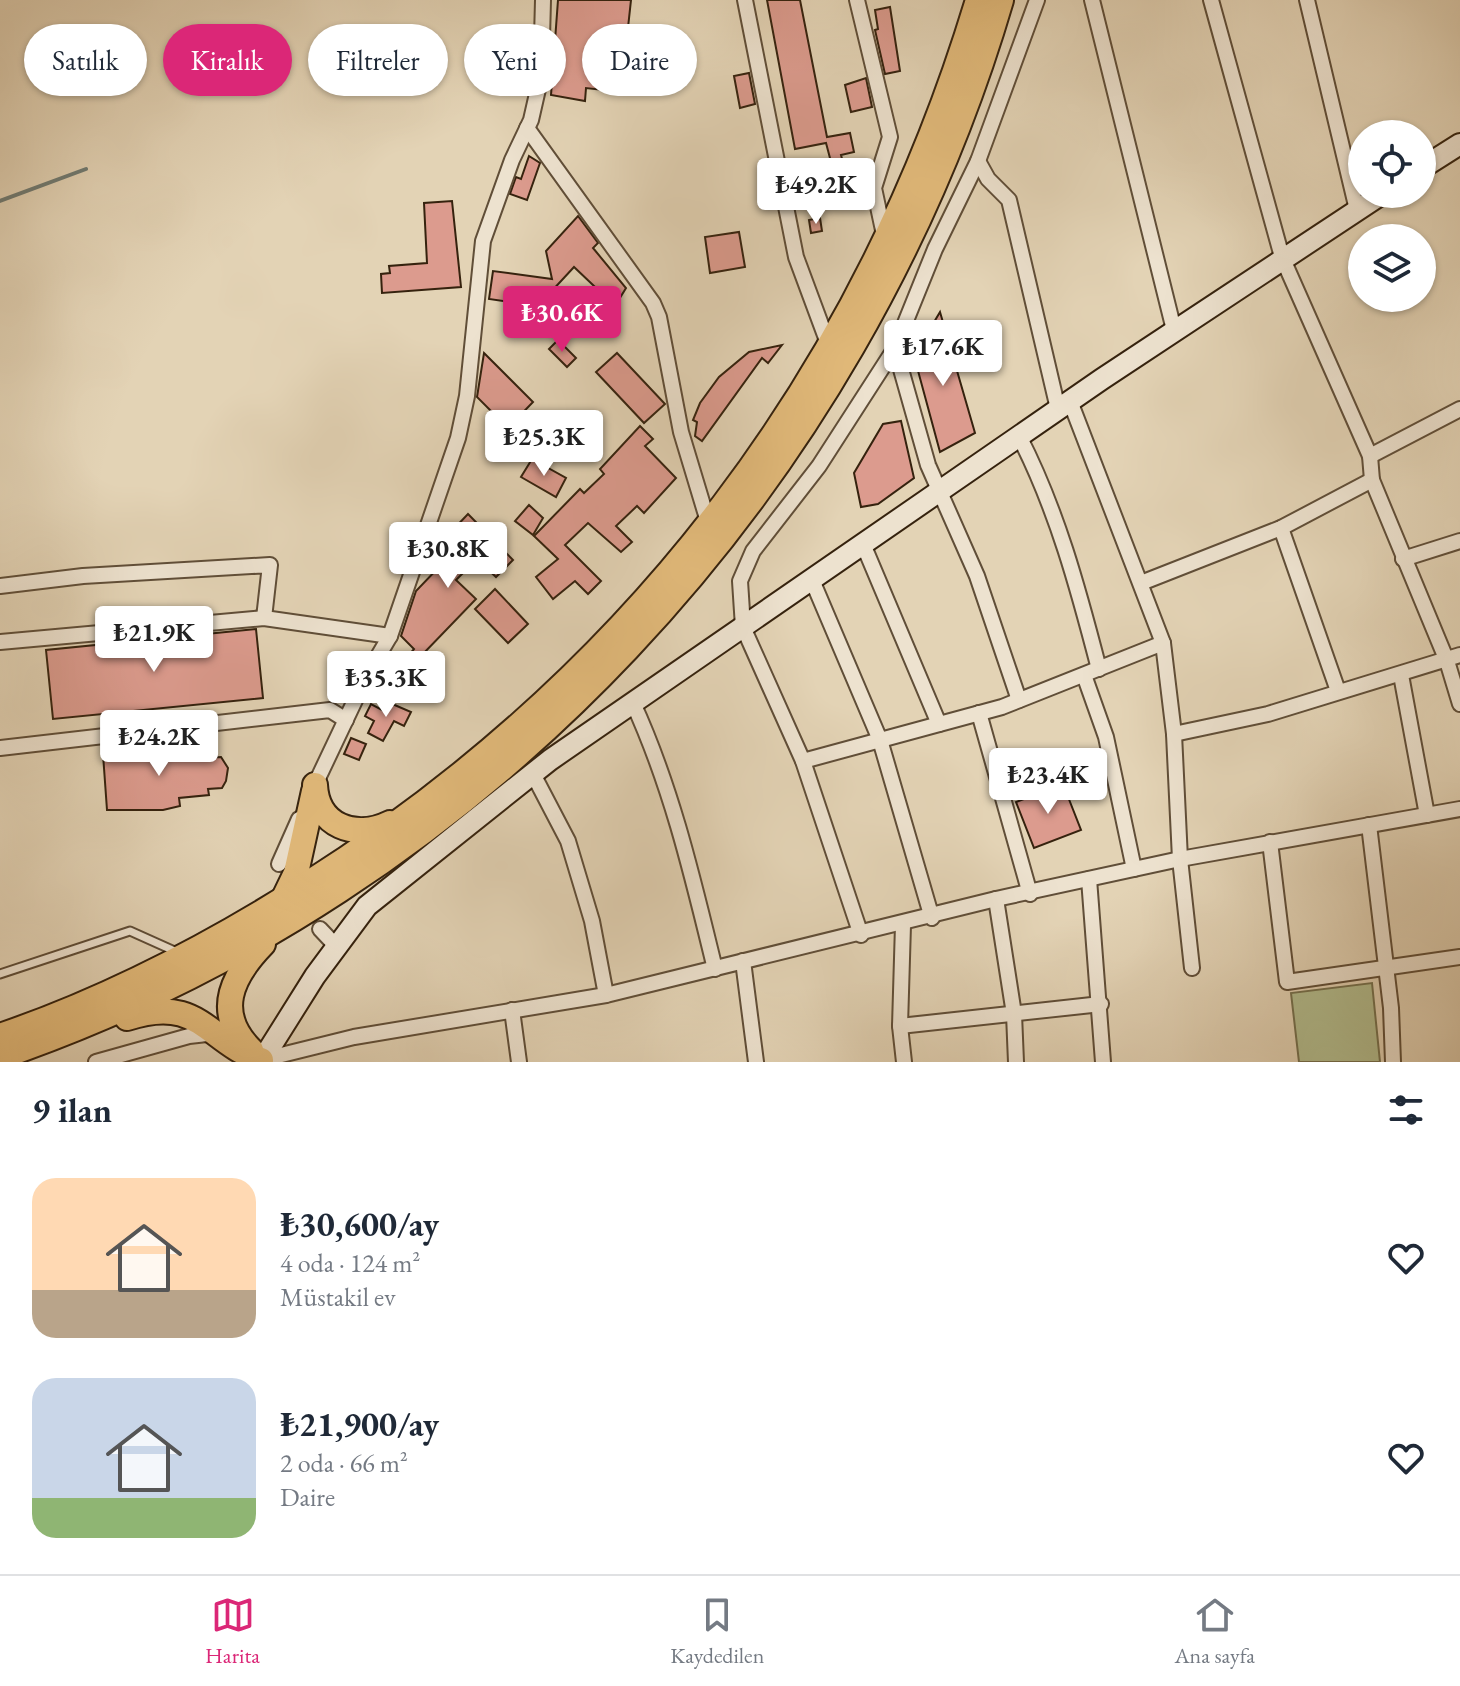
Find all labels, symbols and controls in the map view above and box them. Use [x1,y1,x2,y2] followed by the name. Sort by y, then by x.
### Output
[24,24,147,96] chip: Satılık
[163,24,292,96] chip: Kiralık
[308,24,448,96] chip: Filtreler
[464,24,566,96] chip: Yeni
[582,24,697,96] chip: Daire
[1348,120,1436,312] map controls
[1348,120,1436,208] button: locate
[751,158,881,226] pin: ₺49.2K
[775,167,857,201] text: ₺49.2K
[1348,224,1436,312] button: layers
[497,286,627,354] pin: ₺30.6K
[521,295,603,329] text: ₺30.6K
[878,320,1008,388] pin: ₺17.6K
[902,329,984,363] text: ₺17.6K
[479,410,609,478] pin: ₺25.3K
[503,419,585,453] text: ₺25.3K
[383,522,513,590] pin: ₺30.8K
[407,531,489,565] text: ₺30.8K
[89,606,219,674] pin: ₺21.9K
[113,615,195,649] text: ₺21.9K
[321,651,451,719] pin: ₺35.3K
[345,660,427,694] text: ₺35.3K
[94,710,224,778] pin: ₺24.2K
[118,719,200,753] text: ₺24.2K
[983,748,1113,816] pin: ₺23.4K
[1007,757,1089,791] text: ₺23.4K
[32,1088,112,1132] text: 9 ilan
[1384,1088,1428,1132] icon: filters
[280,1202,439,1246] text: ₺30,600/ay
[96,1210,192,1306] icon: home
[1384,1236,1428,1280] icon: heart
[280,1246,420,1280] text: 4 oda · 124 m²
[280,1280,396,1314] text: Müstakil ev
[280,1402,439,1446] text: ₺21,900/ay
[96,1410,192,1506] icon: home
[1384,1436,1428,1480] icon: heart
[280,1446,408,1480] text: 2 oda · 66 m²
[280,1480,335,1514] text: Daire
[205,1593,260,1670] tab: Harita
[670,1593,764,1670] tab: Kaydedilen
[1174,1593,1255,1670] tab: Ana sayfa

